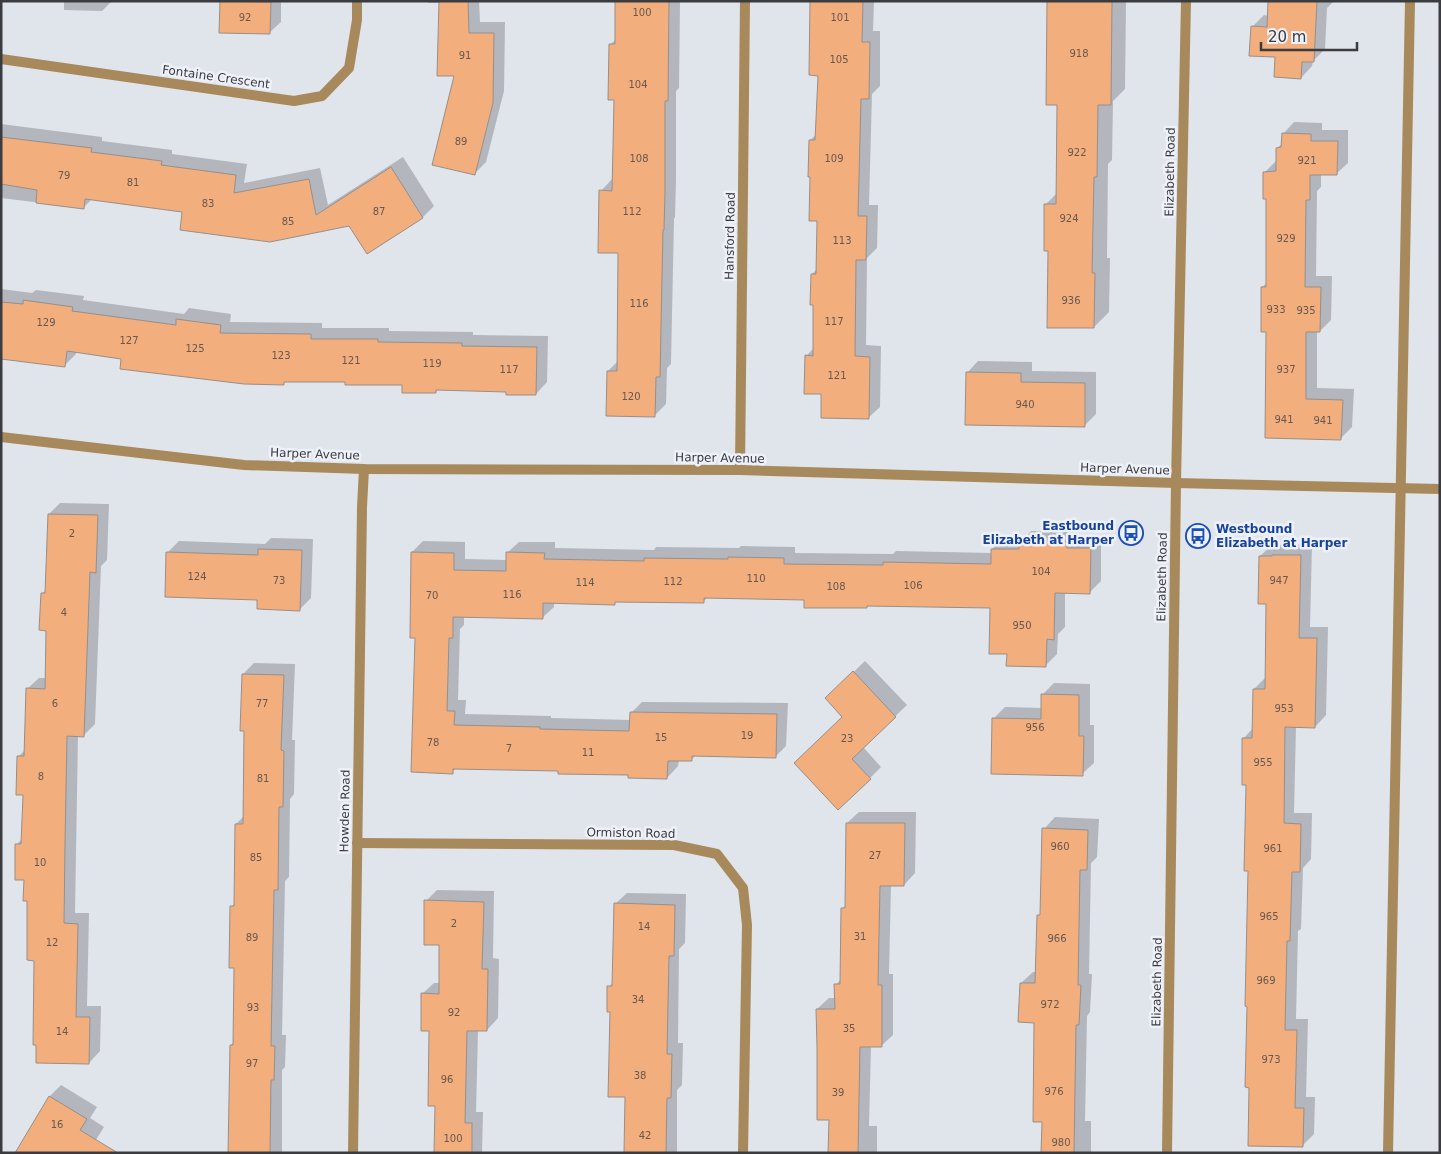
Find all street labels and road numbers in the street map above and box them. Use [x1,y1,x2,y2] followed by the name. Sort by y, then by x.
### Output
[161,63,271,92] street label: Fontaine Crescent
[1162,127,1178,217] street label: Elizabeth Road
[722,192,738,280] street label: Hansford Road
[270,445,360,463] street label: Harper Avenue
[675,450,765,466] street label: Harper Avenue
[1080,460,1170,478] street label: Harper Avenue
[1154,532,1170,622] street label: Elizabeth Road
[337,770,353,852] street label: Howden Road
[586,825,676,841] street label: Ormiston Road
[1149,937,1165,1027] street label: Elizabeth Road

